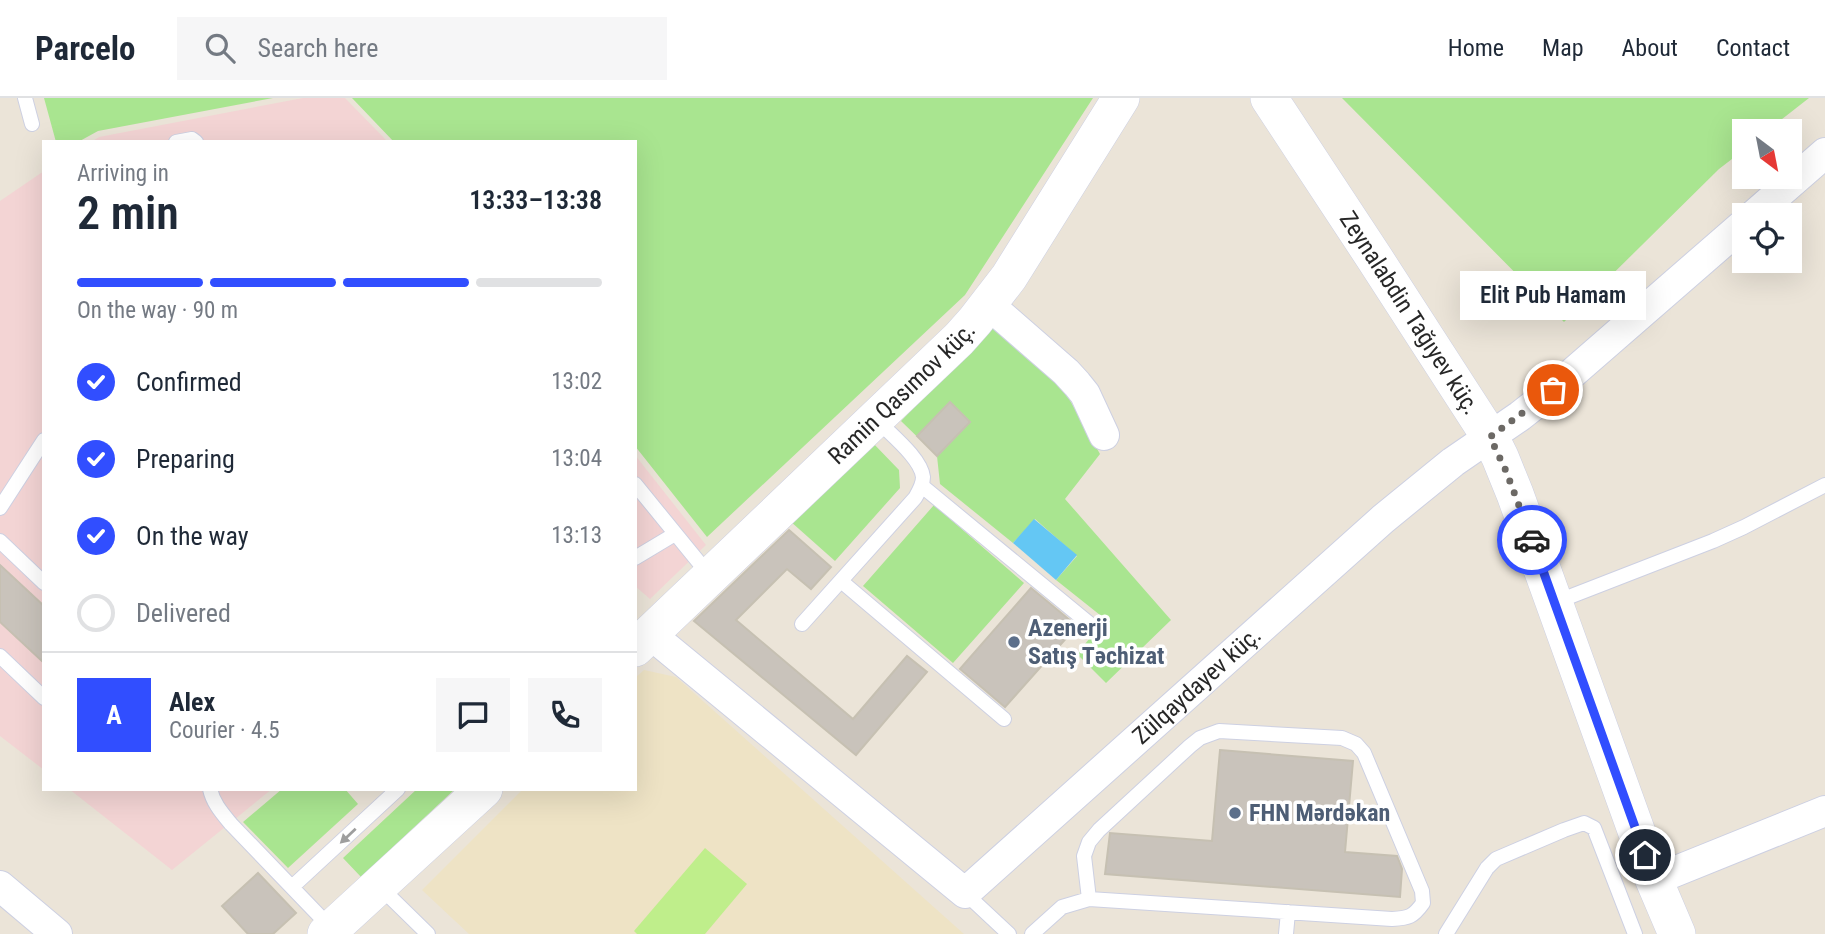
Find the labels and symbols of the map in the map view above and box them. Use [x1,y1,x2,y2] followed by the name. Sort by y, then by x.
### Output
[1732,119,1802,189] north arrow
[1334,206,1486,420] street label: Zeynalabdin Tağıyev küç.
[1460,271,1646,320] callout: Elit Pub Hamam
[822,316,981,470] street label: Ramin Qasımov küç.
[1523,360,1583,420] pin
[1497,505,1567,575] courier
[1028,614,1164,670] place label: Azenerji Satış Təchizat
[1127,621,1267,750] street label: Zülqaydayev küç.
[1006,634,1022,650] marker: Azenerji Satış Təchizat
[1249,799,1390,827] place label: FHN Mərdəkan
[1227,805,1243,821] marker: FHN Mərdəkan
[1615,825,1675,885] pin
[340,827,357,843] one-way arrow

